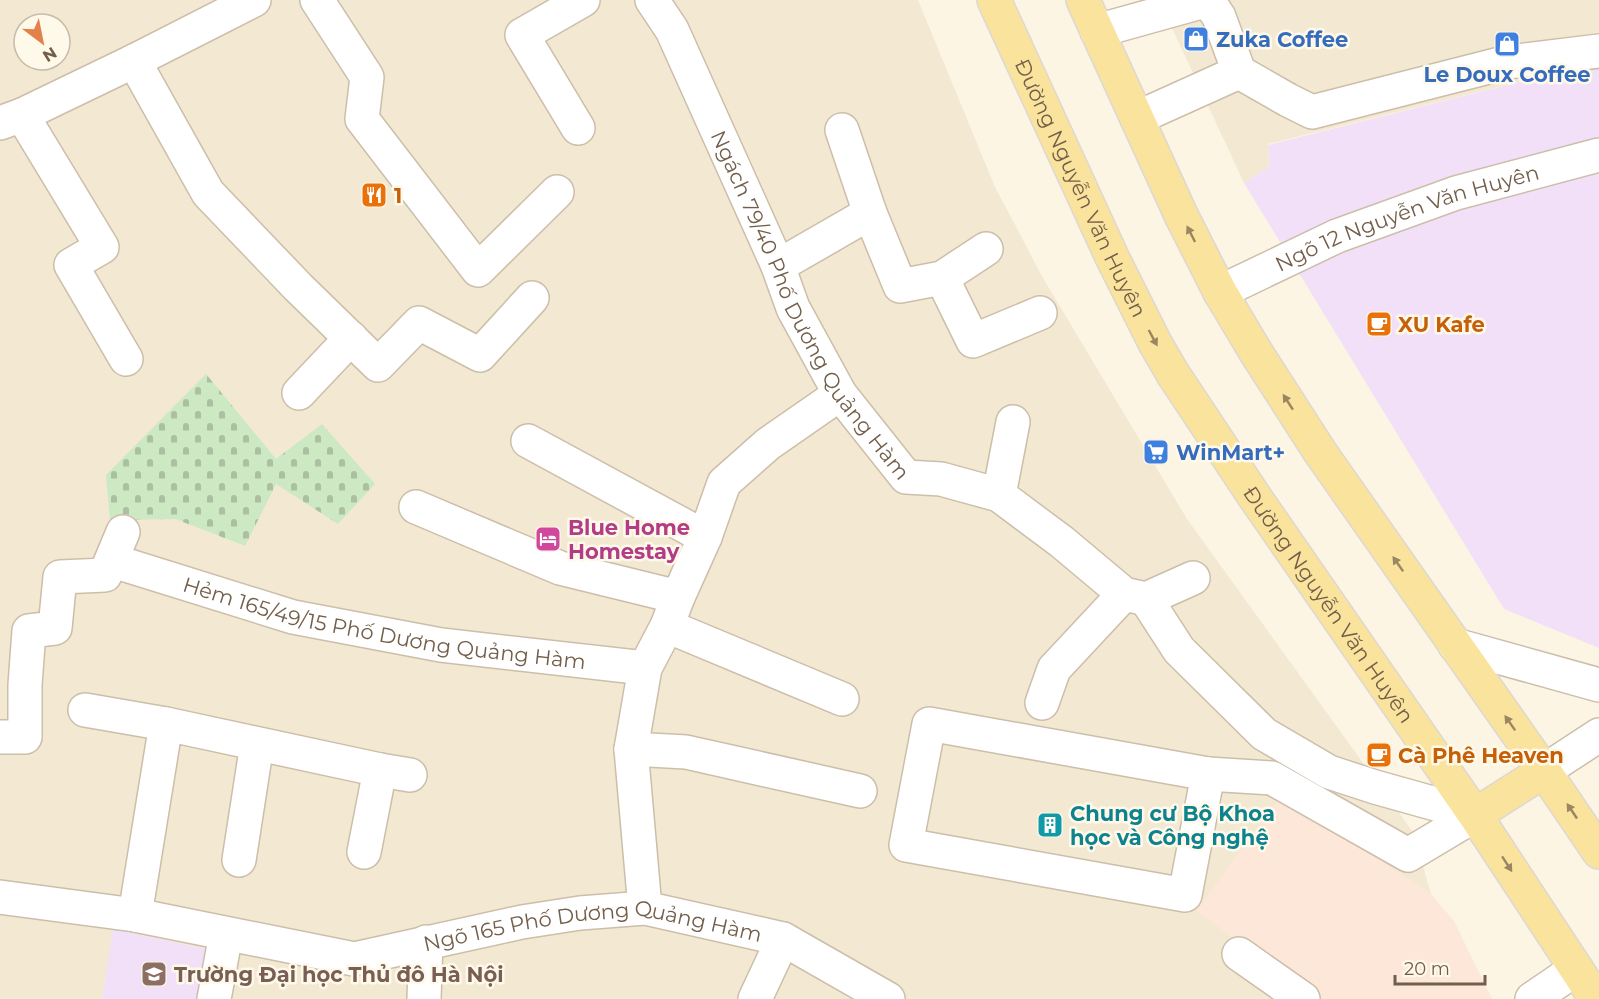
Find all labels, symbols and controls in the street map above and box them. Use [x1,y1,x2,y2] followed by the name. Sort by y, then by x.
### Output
[12,12,72,72] north arrow
[1181,24,1211,54] shop icon: Zuka Coffee
[1216,27,1348,52] place label: Zuka Coffee
[1492,29,1522,59] shop icon: Le Doux Coffee
[39,43,60,66] text: N
[1010,55,1152,321] street label: Đường Nguyễn Văn Huyên
[1423,62,1591,87] place label: Le Doux Coffee
[706,126,915,484] street label: Ngách 79/40 Phố Dương Quảng Hàm
[1271,159,1542,276] street label: Ngõ 12 Nguyễn Văn Huyên
[359,180,389,210] restaurant icon: 1
[394,183,402,208] place label: 1
[1186,225,1196,243] one-way arrow
[1364,309,1394,339] cafe icon: XU Kafe
[1398,312,1485,337] place label: XU Kafe
[1147,329,1157,347] one-way arrow
[1283,394,1294,411] one-way arrow
[1141,437,1171,467] supermarket icon: WinMart+
[1176,440,1285,465] place label: WinMart+
[1238,481,1420,727] street label: Đường Nguyễn Văn Huyên
[568,515,690,564] place label: Blue Home Homestay
[533,524,563,554] hotel icon: Blue Home Homestay
[1392,556,1404,572] one-way arrow
[180,571,587,674] street label: Hẻm 165/49/15 Phố Dương Quảng Hàm
[1505,715,1516,731] one-way arrow
[1364,740,1394,770] cafe icon: Cà Phê Heaven
[1398,743,1564,768] place label: Cà Phê Heaven
[1070,801,1275,850] place label: Chung cư Bộ Khoa học và Công nghệ
[1566,803,1577,820] one-way arrow
[1035,810,1065,840] building icon: Chung cư Bộ Khoa học và Công nghệ
[1501,855,1513,871] one-way arrow
[421,895,765,956] street label: Ngõ 165 Phố Dương Quảng Hàm
[1395,948,1485,986] scale bar
[1404,958,1450,980] text: 20 m
[139,959,169,989] school or university icon: Trường Đại học Thủ đô Hà Nội
[174,962,504,987] place label: Trường Đại học Thủ đô Hà Nội

